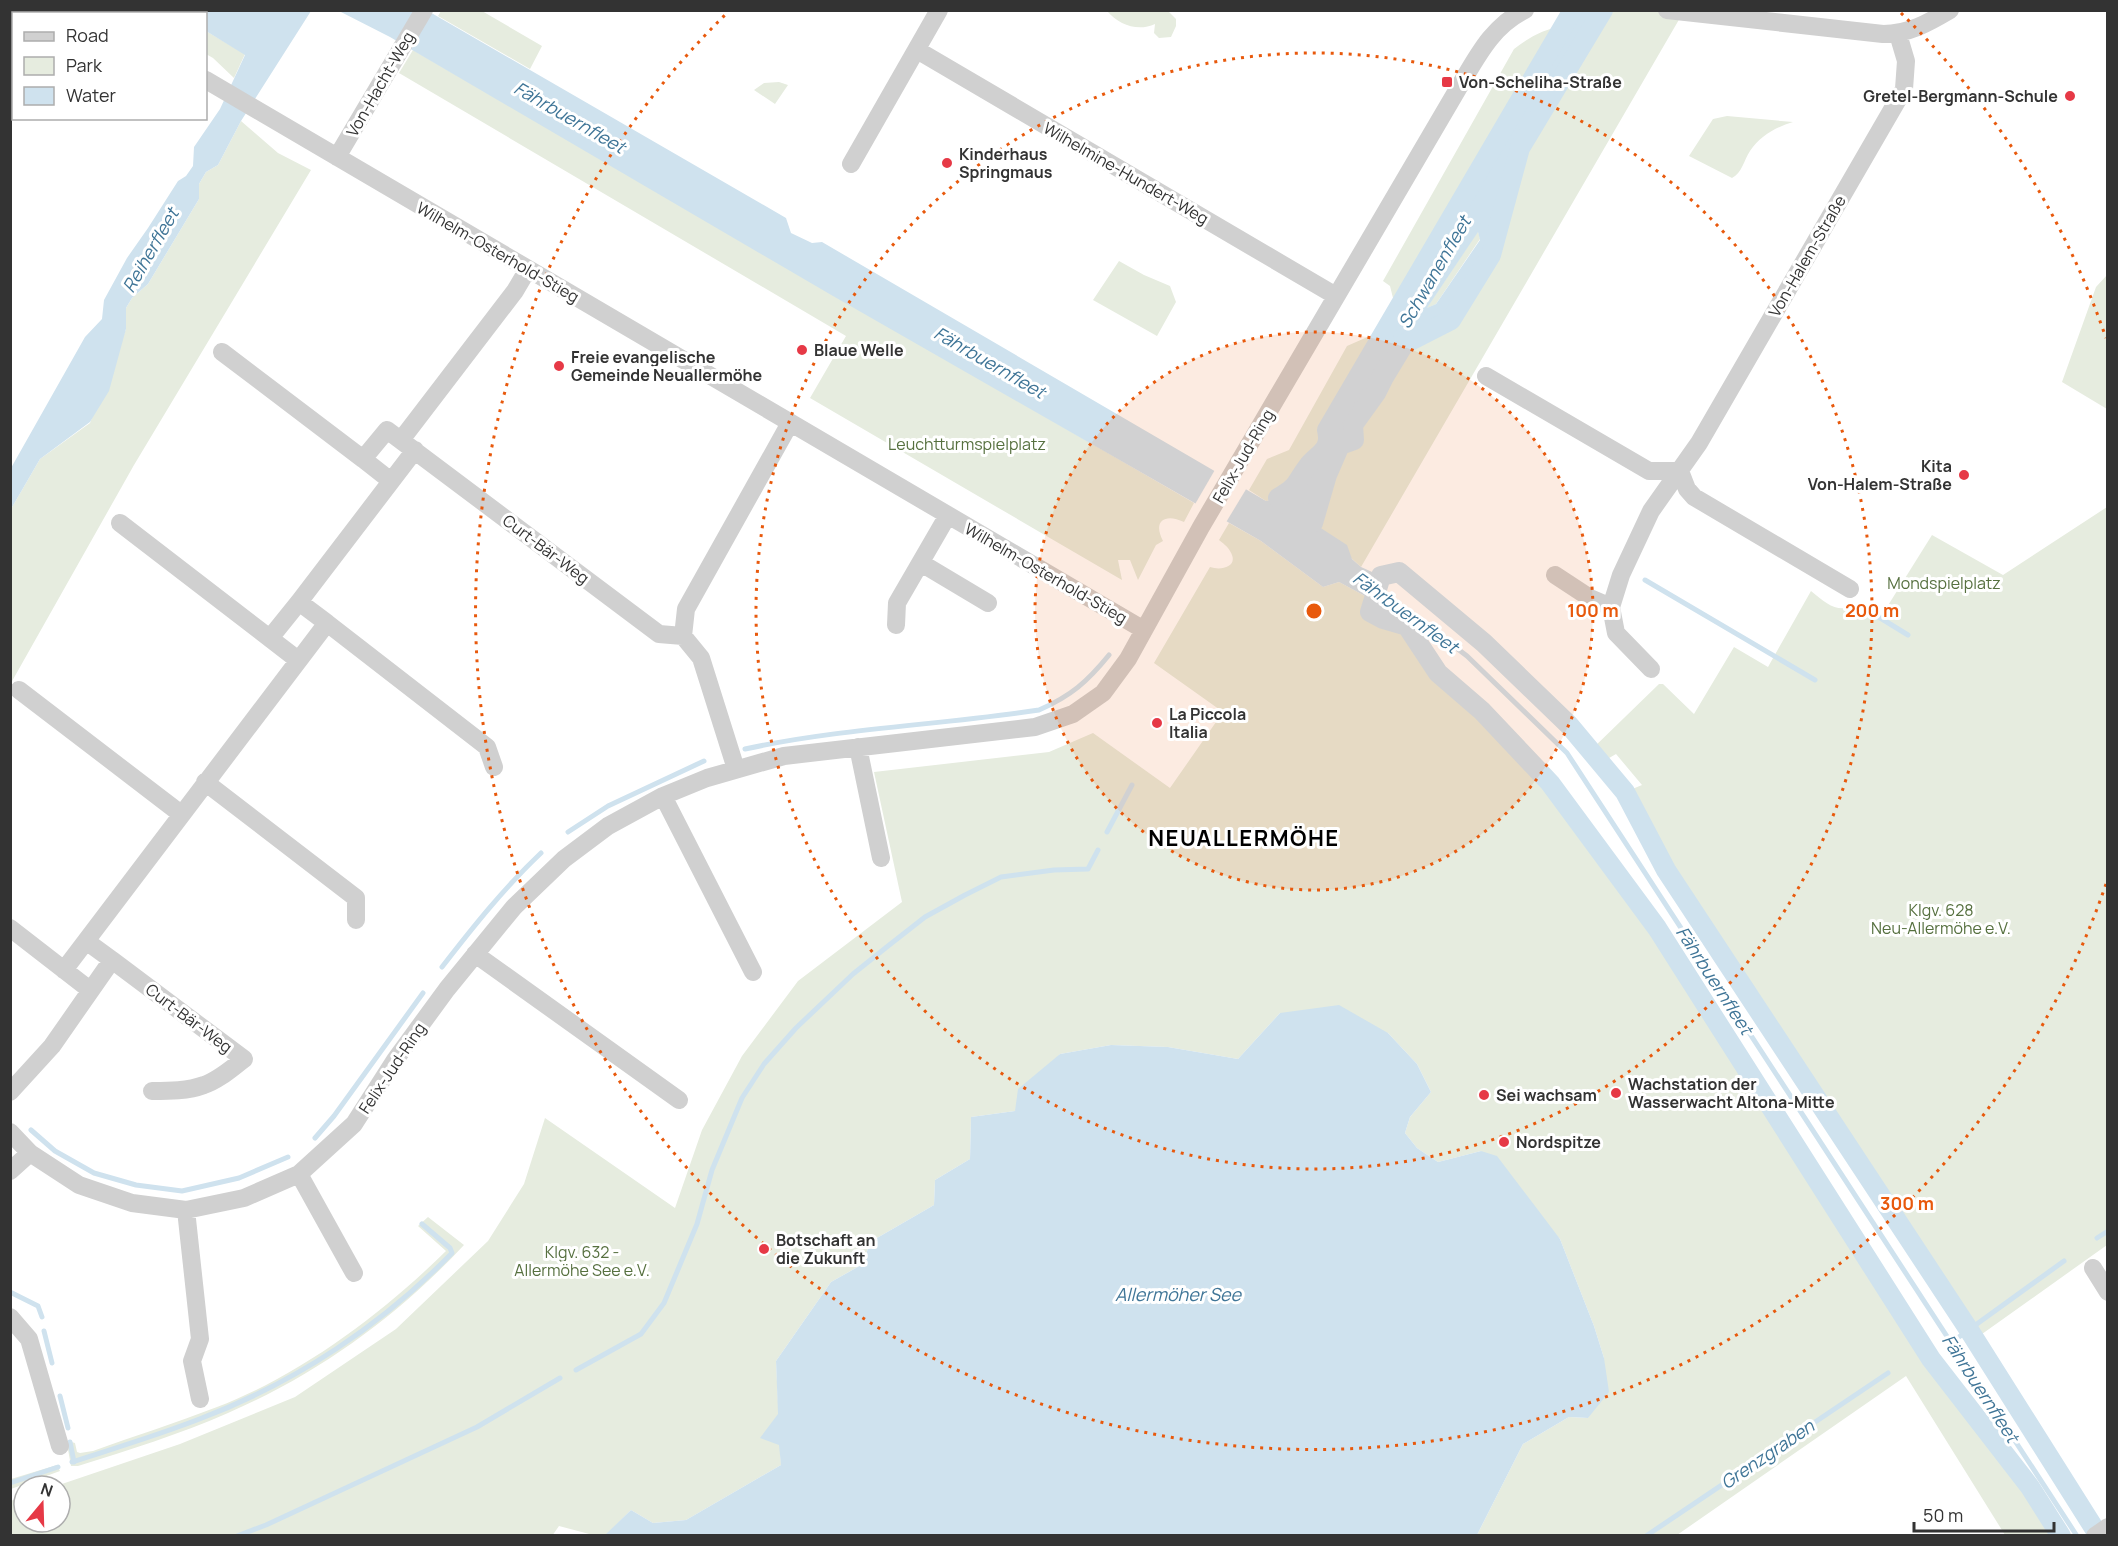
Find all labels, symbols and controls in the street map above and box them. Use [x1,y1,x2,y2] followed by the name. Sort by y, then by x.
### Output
[12,12,207,120] legend
[66,23,109,47] text: Road
[341,27,419,141] street label: Von-Hacht-Weg
[66,53,103,77] text: Park
[1459,71,1622,93] place label: Von-Scheliha-Straße
[510,75,631,159] water label: Fährbuernfleet
[1440,75,1454,89] marker: Von-Scheliha-Straße
[66,83,116,107] text: Water
[1863,85,2058,107] place label: Gretel-Bergmann-Schule
[2063,89,2077,103] marker: Gretel-Bergmann-Schule
[1039,117,1213,229] street label: Wilhelmine-Hundert-Weg
[959,143,1053,183] place label: Kinderhaus Springmaus
[940,156,954,170] marker: Kinderhaus Springmaus
[1763,191,1851,321] street label: Von-Halem-Straße
[413,196,583,308] street label: Wilhelm-Osterhold-Stieg
[116,202,185,296] water label: Reiherfleet
[1392,210,1477,333] water label: Schwanenfleet
[930,320,1051,404] water label: Fährbuernfleet
[814,339,904,361] place label: Blaue Welle
[795,343,809,357] marker: Blaue Welle
[571,346,763,386] place label: Freie evangelische Gemeinde Neuallermöhe
[552,359,566,373] marker: Freie evangelische Gemeinde Neuallermöhe
[1207,405,1279,507] street label: Felix-Jud-Ring
[888,433,1046,455] park label: Leuchtturmspielplatz
[1808,455,1952,495] place label: Kita Von-Halem-Straße
[1957,468,1971,482] marker: Kita Von-Halem-Straße
[498,509,594,589] street label: Curt-Bär-Weg
[961,517,1131,629] street label: Wilhelm-Osterhold-Stieg
[1349,566,1465,659] water label: Fährbuernfleet
[1887,572,2001,594] park label: Mondspielplatz
[1567,598,1619,622] text: 100 m
[1845,598,1899,622] text: 200 m
[1304,601,1324,621] centre of rings
[1169,703,1246,743] place label: La Piccola Italia
[1150,716,1164,730] marker: La Piccola Italia
[1148,823,1340,853] district label: NEUALLERMÖHE
[1871,899,2011,939] park label: Klgv. 628 Neu-Allermöhe e.V.
[1671,921,1760,1040] water label: Fährbuernfleet
[141,978,237,1058] street label: Curt-Bär-Weg
[353,1018,431,1118] street label: Felix-Jud-Ring
[1628,1073,1835,1113] place label: Wachstation der Wasserwacht Altona-Mitte
[1496,1084,1597,1106] place label: Sei wachsam
[1609,1086,1623,1100] marker: Wachstation der Wasserwacht Altona-Mitte
[1477,1088,1491,1102] marker: Sei wachsam
[1516,1131,1601,1153] place label: Nordspitze
[1497,1135,1511,1149] marker: Nordspitze
[1880,1191,1934,1215] text: 300 m
[776,1229,875,1269] place label: Botschaft an die Zukunft
[514,1241,650,1281] park label: Klgv. 632 - Allermöhe See e.V.
[757,1242,771,1256] marker: Botschaft an die Zukunft
[1115,1282,1243,1306] water label: Allermöher See
[1937,1329,2026,1448] water label: Fährbuernfleet
[1716,1413,1820,1494] water label: Grenzgraben
[12,1474,72,1534] north arrow
[38,1478,56,1502] text: N
[1914,1495,2054,1533] scale bar
[1923,1503,1963,1527] text: 50 m

